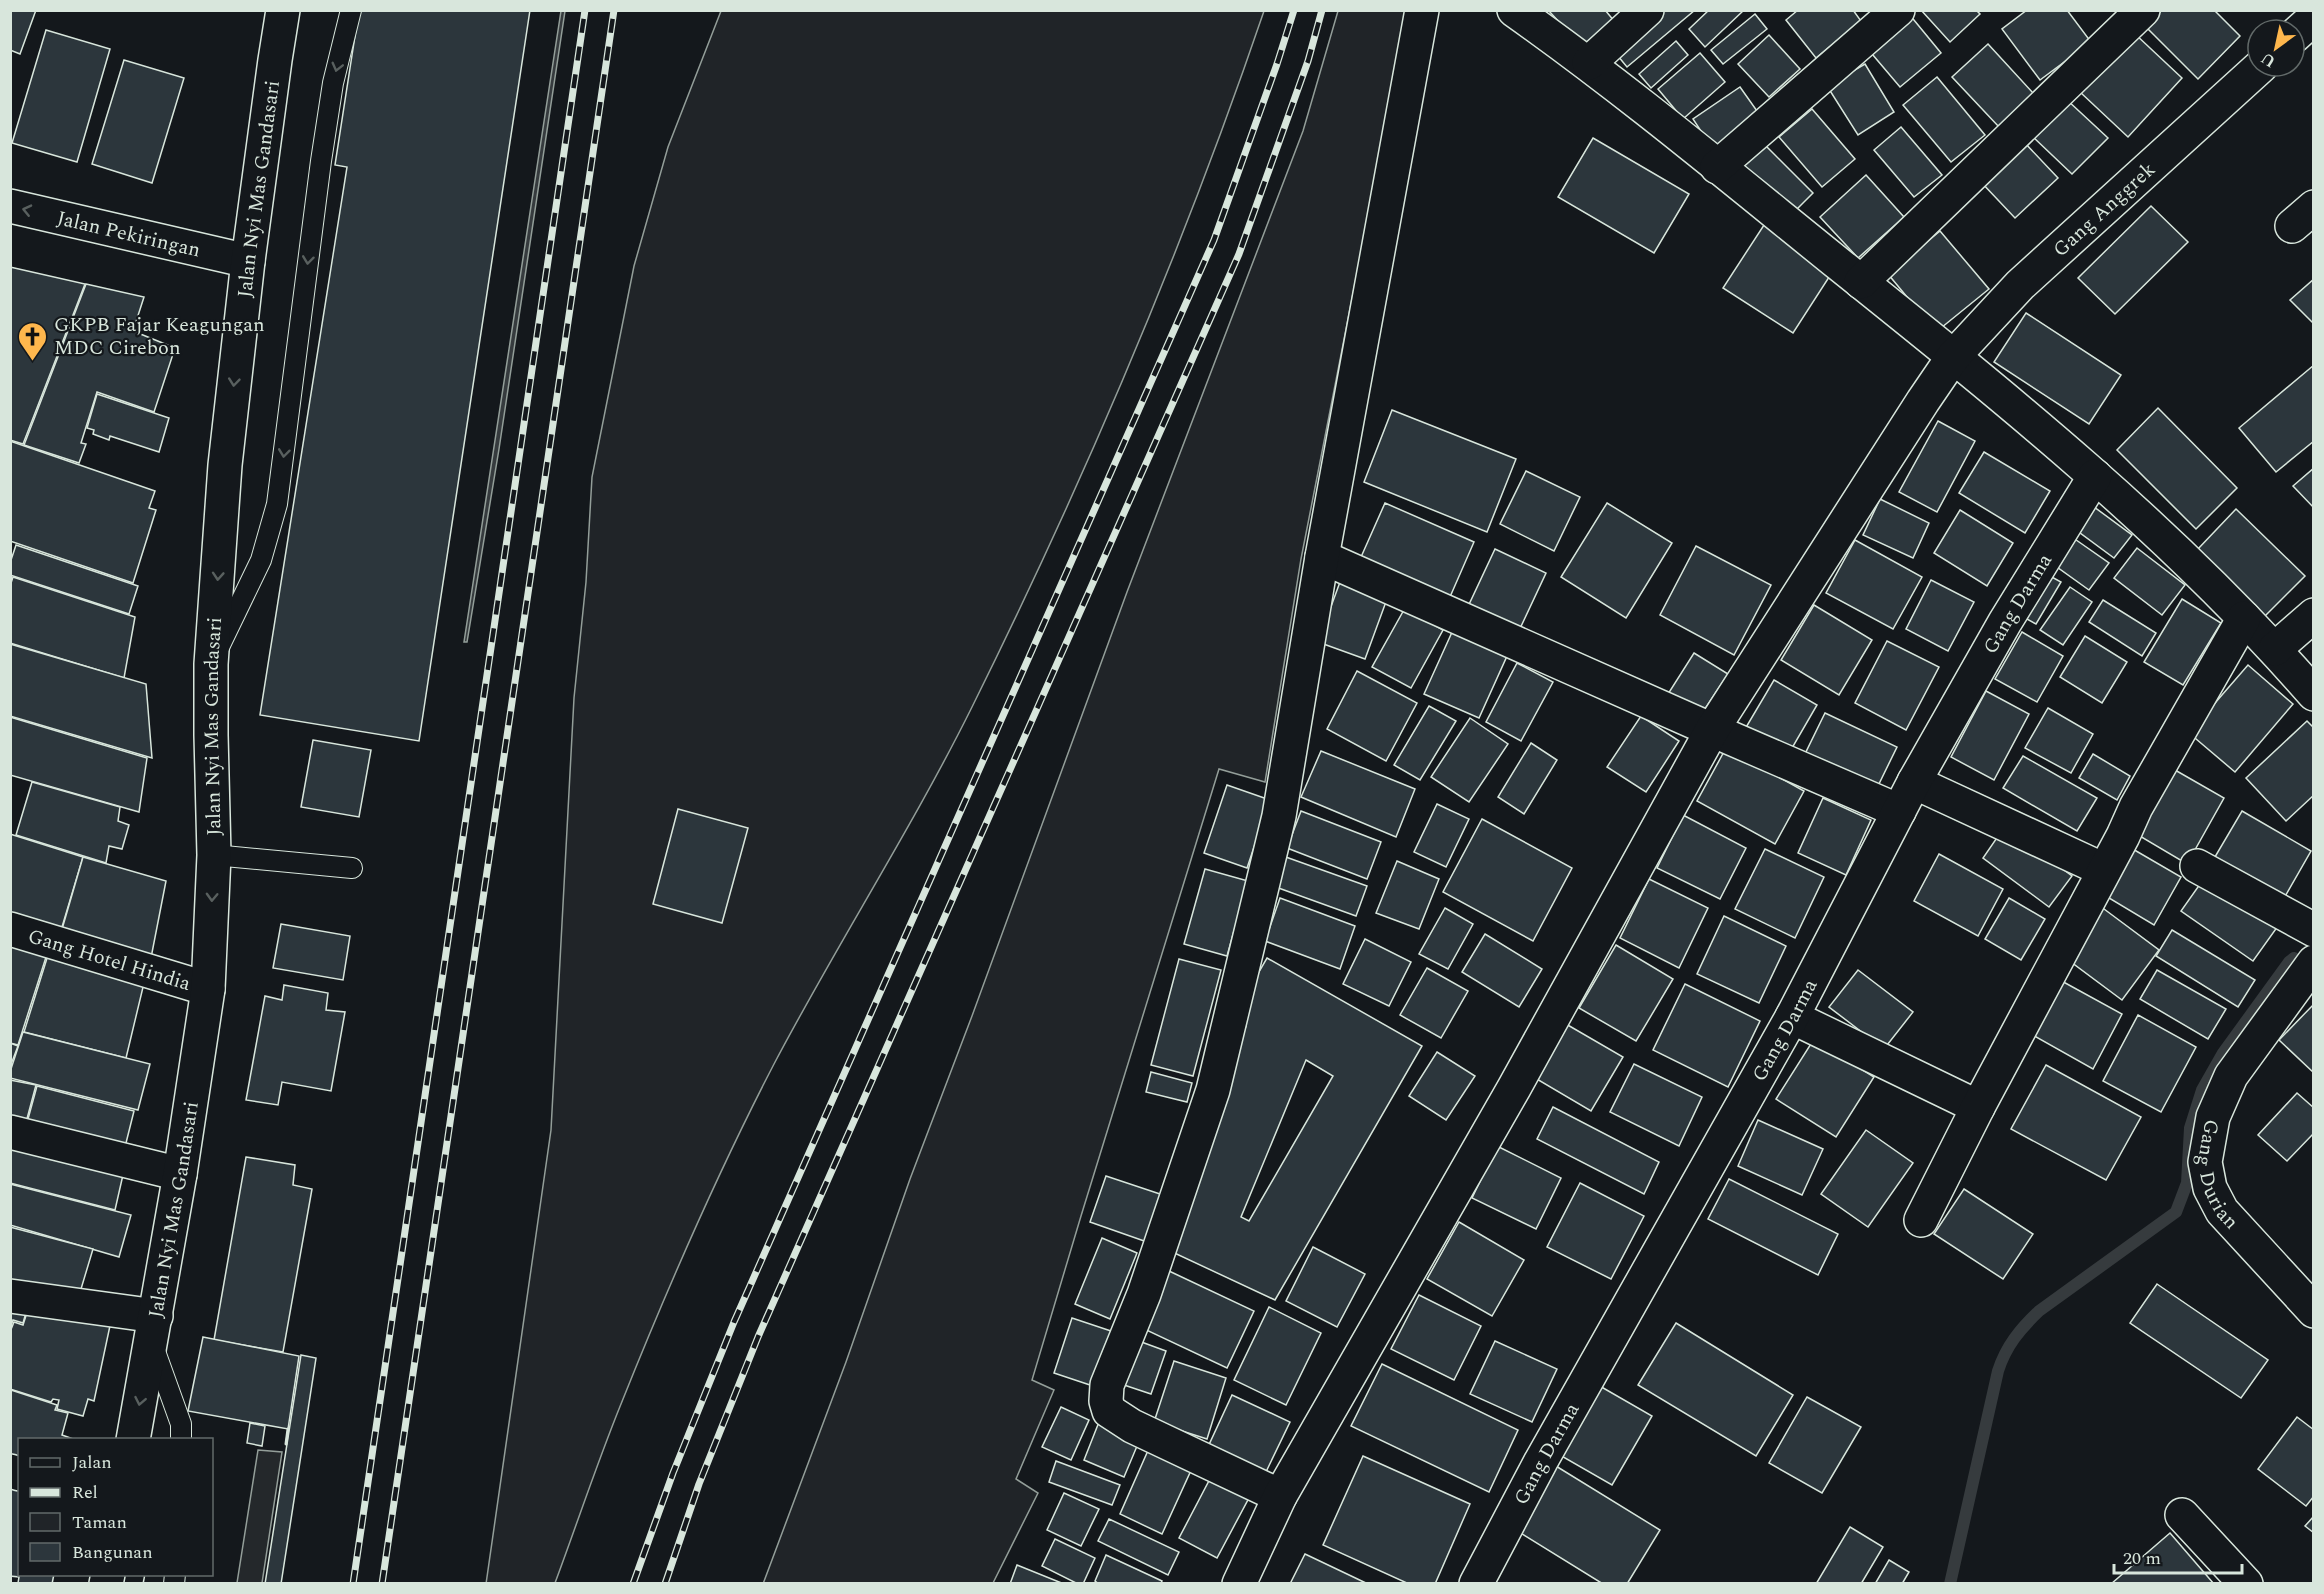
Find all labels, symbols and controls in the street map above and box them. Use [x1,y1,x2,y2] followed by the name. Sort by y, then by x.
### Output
[2246,18,2306,78] north arrow
[2256,46,2281,73] text: U
[331,62,344,72] one-way arrow
[230,78,288,299] street label: Jalan Nyi Mas Gandasari
[2046,155,2162,264] street label: Gang Anggrek
[54,203,203,266] street label: Jalan Pekiringan
[22,204,32,217] one-way arrow
[303,255,315,265] one-way arrow
[54,310,265,363] place label: GKPB Fajar Keagungan MDC Cirebon
[17,320,49,362] church icon: GKPB Fajar Keagungan MDC Cirebon
[229,377,241,386] one-way arrow
[278,449,290,458] one-way arrow
[1976,548,2060,660] street label: Gang Darma
[211,571,224,580] one-way arrow
[197,616,230,836] street label: Jalan Nyi Mas Gandasari
[206,892,218,901] one-way arrow
[24,921,195,999] street label: Gang Hotel Hindia
[1745,974,1825,1087] street label: Gang Darma
[141,1099,207,1320] street label: Jalan Nyi Mas Gandasari
[2188,1117,2246,1236] street label: Gang Durian
[134,1396,147,1406] one-way arrow
[1506,1397,1587,1510] street label: Gang Darma
[18,1438,213,1576] legend
[72,1449,112,1476] text: Jalan
[72,1479,98,1506] text: Rel
[72,1509,127,1536] text: Taman
[2114,1537,2242,1575] scale bar
[72,1539,153,1566] text: Bangunan
[2123,1545,2161,1572] text: 20 m

